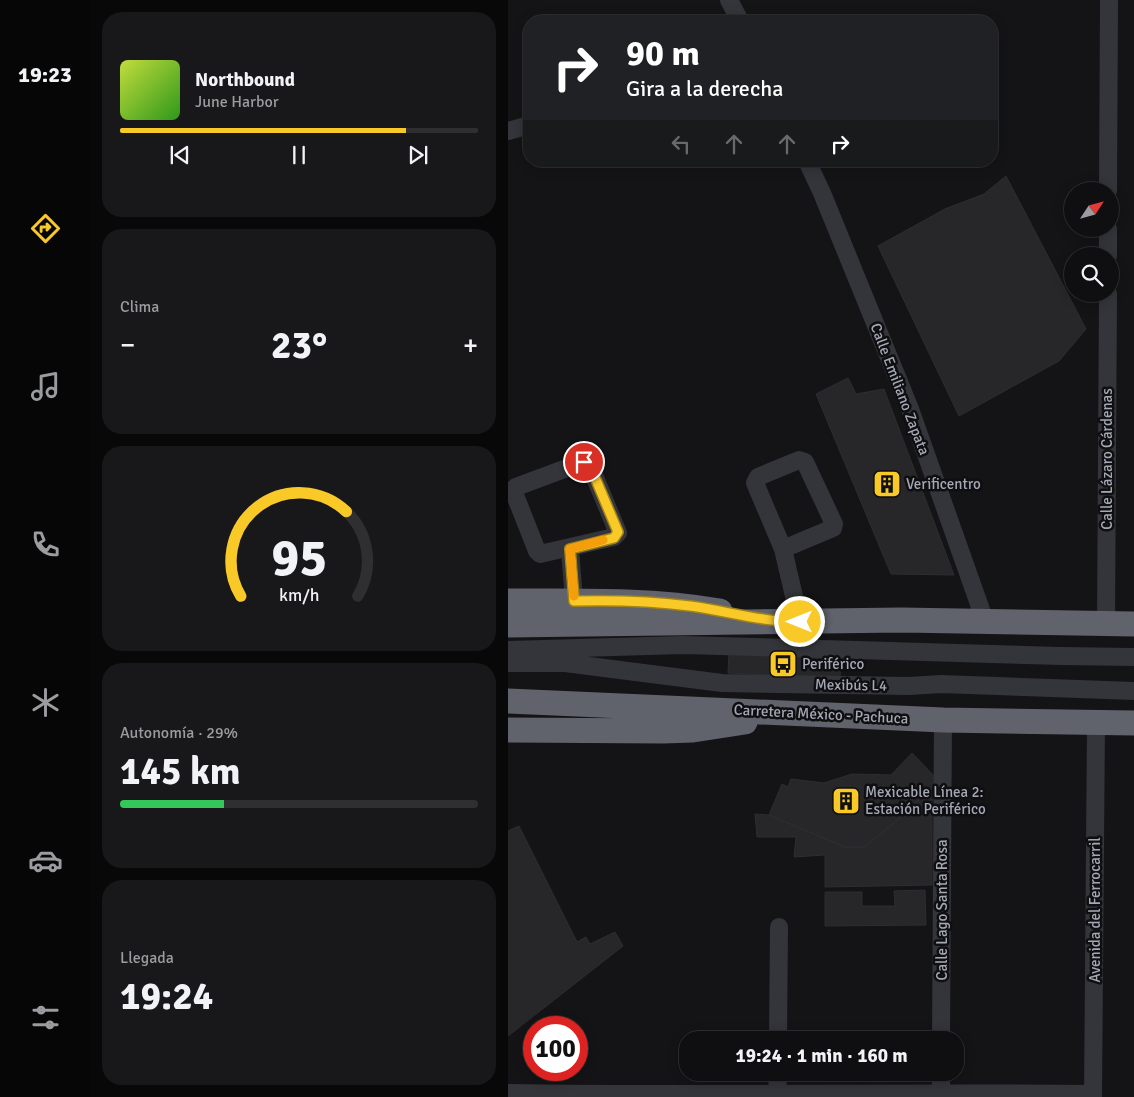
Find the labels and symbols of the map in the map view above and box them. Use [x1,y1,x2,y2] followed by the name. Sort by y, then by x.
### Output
[1064,182,1119,238] north arrow
[867,321,933,457] street label: Calle Emiliano Zapata
[1098,388,1116,530] street label: Calle Lázaro Cárdenas
[563,441,605,483] pin
[872,469,902,499] building icon: Verificentro
[906,475,981,493] place label: Verificentro
[773,595,825,647] position arrow
[768,649,798,679] bus stop icon: Periférico
[802,655,865,673] place label: Periférico
[815,675,887,695] street label: Mexibús L4
[733,700,909,728] street label: Carretera México - Pachuca
[865,783,986,818] place label: Mexicable Línea 2: Estación Periférico
[831,786,861,816] building icon: Mexicable Línea 2: Estación Periférico
[1086,837,1104,983] street label: Avenida del Ferrocarril
[933,839,951,981] street label: Calle Lago Santa Rosa
[523,1016,588,1081] speed limit sign: 100

